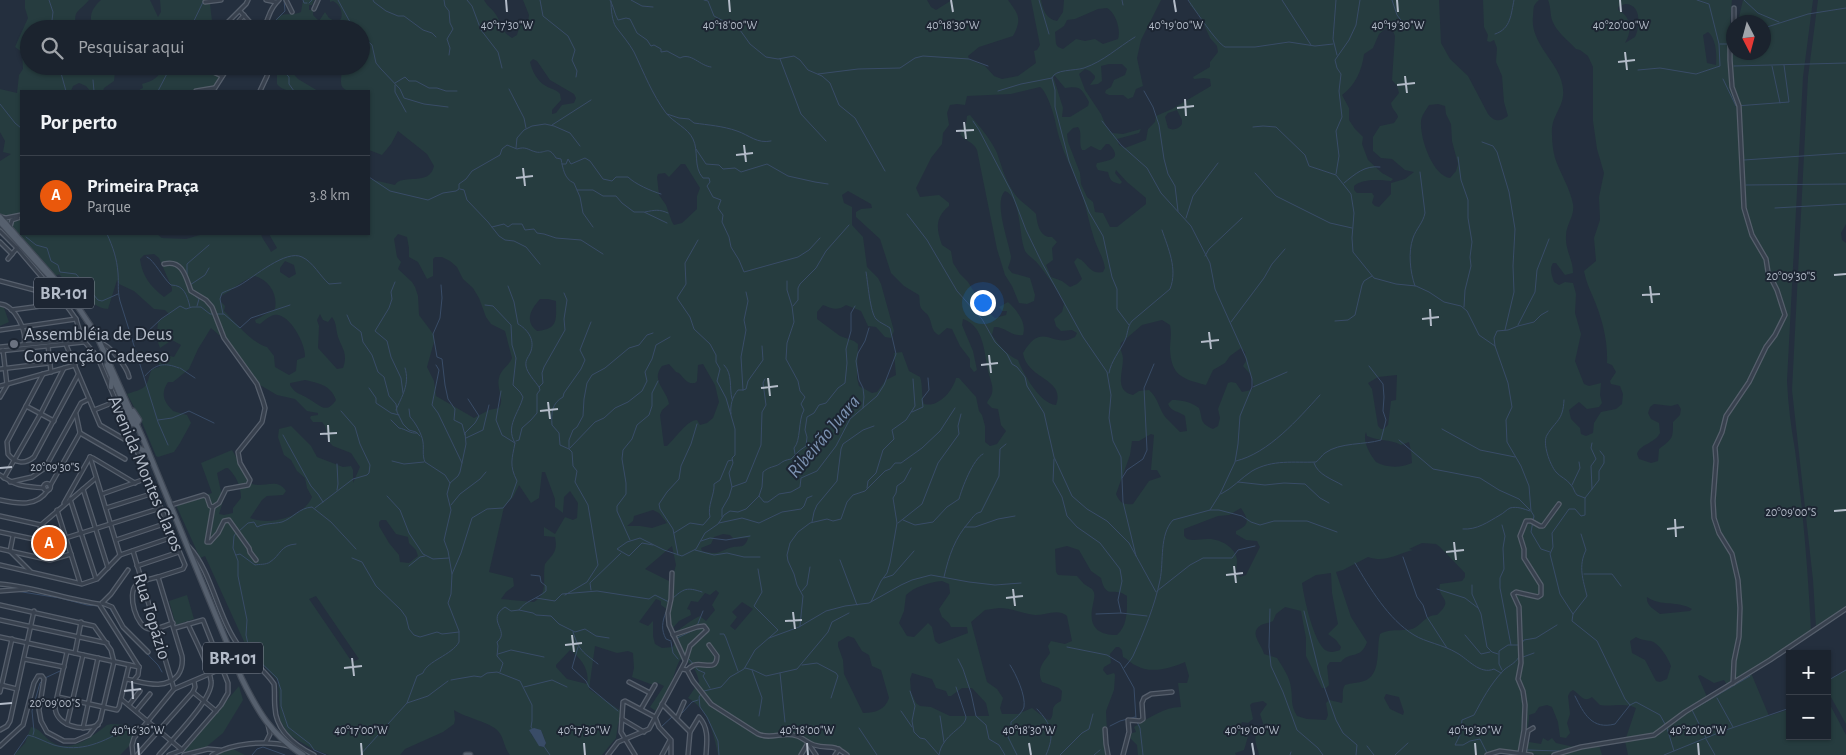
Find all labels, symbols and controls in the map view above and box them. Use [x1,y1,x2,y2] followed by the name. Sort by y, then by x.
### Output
[1726,15,1771,60] north arrow
[481,19,533,31] text: 40°17'30"W
[703,19,757,31] text: 40°18'00"W
[927,19,980,31] text: 40°18'30"W
[1149,19,1203,31] text: 40°19'00"W
[1372,19,1425,31] text: 40°19'30"W
[1593,19,1649,31] text: 40°20'00"W
[20,20,370,75] search box
[38,34,66,62] icon: search
[78,38,184,57] text: Pesquisar aqui
[40,112,117,133] text: Por perto
[87,177,199,196] text: Primeira Praça
[51,187,61,203] text: A
[309,187,350,203] text: 3.8 km
[87,199,131,215] text: Parque
[1766,270,1816,282] text: 20°09'30"S
[34,278,94,308] road number: BR-101
[970,290,996,316] your location
[24,325,172,366] place label: Assembléia de Deus Convenção Cadeeso
[8,338,20,350] marker: Assembléia de Deus Convenção Cadeeso
[784,391,864,482] water label: Ribeirão Juara
[104,393,187,554] street label: Avenida Montes Claros
[30,461,80,473] text: 20°09'30"S
[1766,506,1817,518] text: 20°09'00"S
[33,524,65,562] pin: A
[129,571,174,662] street label: Rua Topázio
[203,642,263,674] road number: BR-101
[1786,650,1831,740] map controls
[1786,650,1831,695] button: +
[1786,695,1831,740] button: −
[30,697,81,709] text: 20°09'00"S
[112,724,165,736] text: 40°16'30"W
[334,724,388,736] text: 40°17'00"W
[558,724,610,736] text: 40°17'30"W
[780,724,834,736] text: 40°18'00"W
[1003,724,1056,736] text: 40°18'30"W
[1225,724,1279,736] text: 40°19'00"W
[1449,724,1502,736] text: 40°19'30"W
[1670,724,1726,736] text: 40°20'00"W

